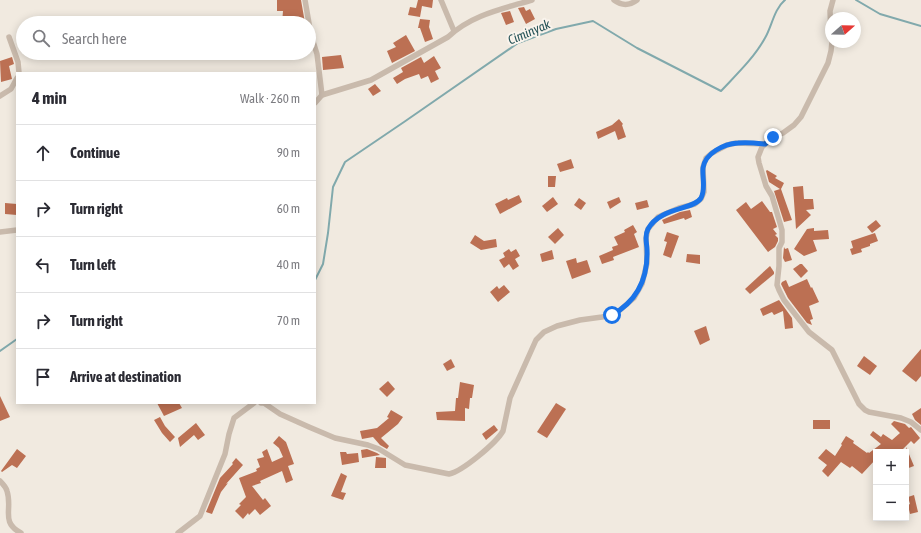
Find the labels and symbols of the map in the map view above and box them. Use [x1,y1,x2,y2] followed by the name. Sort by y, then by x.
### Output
[825,12,861,48] north arrow
[506,16,553,48] water label: Ciminyak
[764,128,782,146] route end
[603,306,621,324] route start

